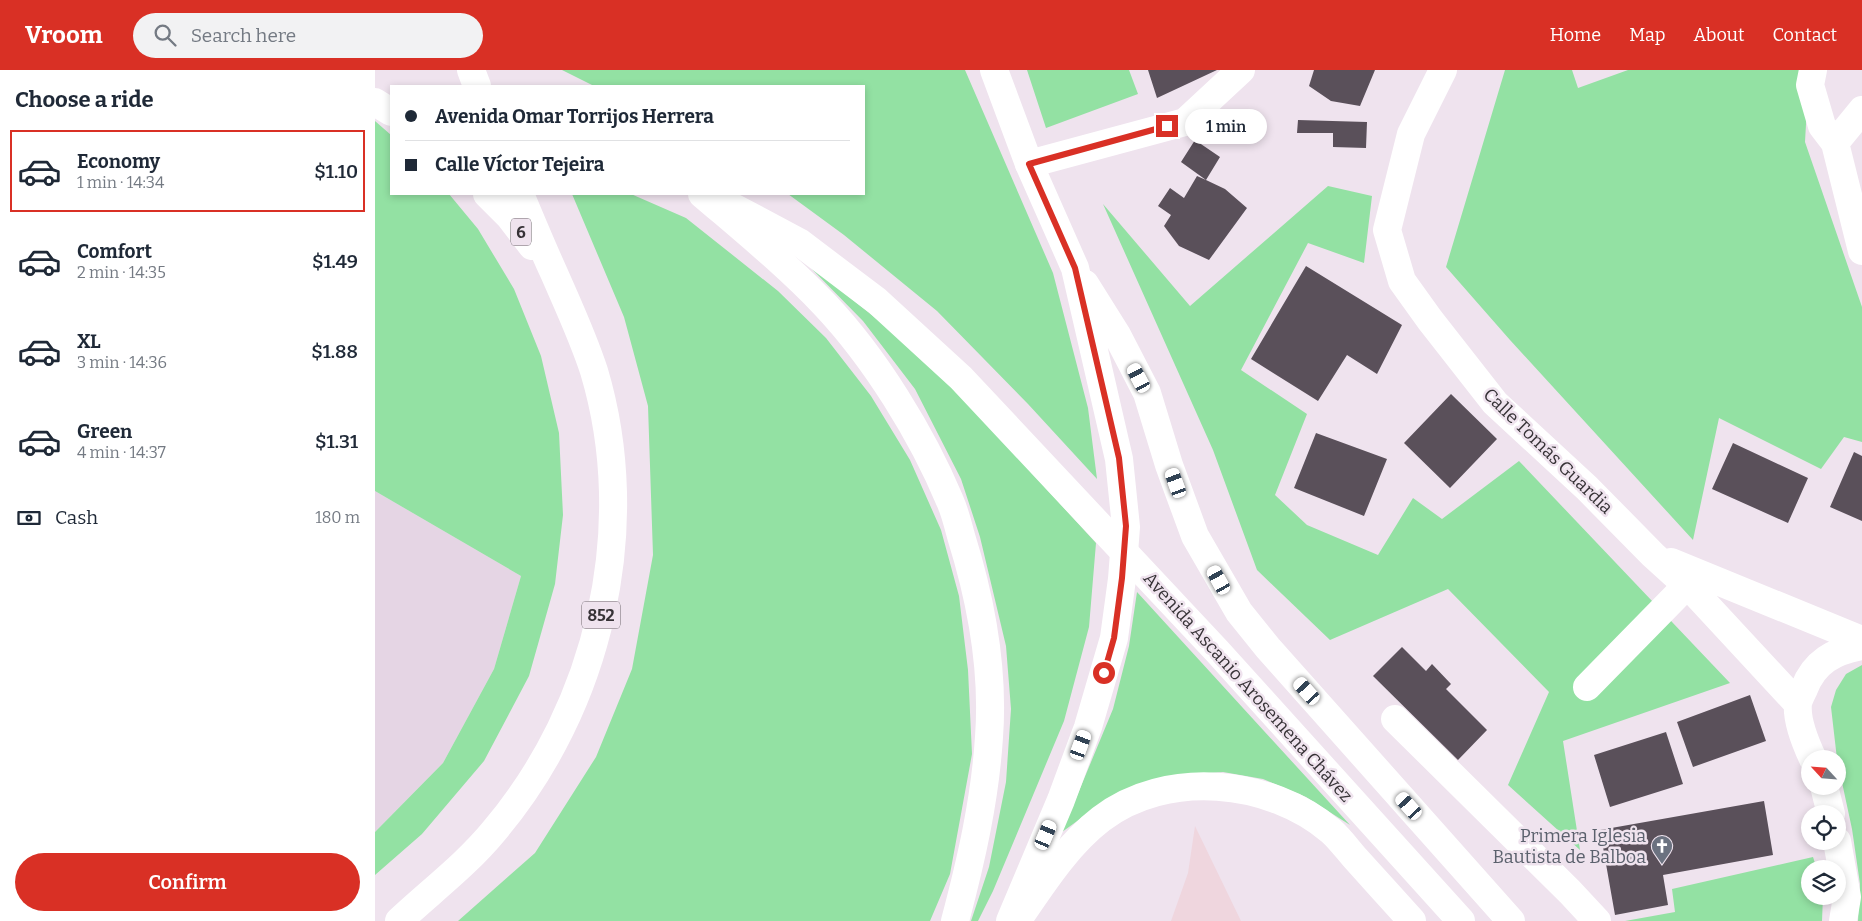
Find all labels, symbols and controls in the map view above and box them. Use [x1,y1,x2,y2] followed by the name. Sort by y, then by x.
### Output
[133,13,483,58] search box
[25,21,103,49] text: Vroom
[151,21,179,49] icon: search
[191,24,296,47] text: Search here
[1550,24,1601,46] text: Home
[1629,24,1665,46] text: Map
[1693,24,1744,46] text: About
[1772,24,1837,46] text: Contact
[15,86,154,113] text: Choose a ride
[435,105,714,128] text: Avenida Omar Torrijos Herrera
[1185,108,1267,144] callout: 1 min
[1156,115,1178,137] route end
[1206,117,1246,136] text: 1 min
[17,149,62,194] icon: car
[77,150,160,173] text: Economy
[435,153,604,176] text: Calle Víctor Tejeira
[314,160,358,183] text: $1.10
[77,173,164,192] text: 1 min · 14:34
[511,218,531,246] road number: 6
[17,239,62,284] icon: car
[77,240,152,263] text: Comfort
[312,250,358,273] text: $1.49
[77,263,166,282] text: 2 min · 14:35
[17,329,62,374] icon: car
[77,330,101,353] text: XL
[311,340,358,363] text: $1.88
[77,353,167,372] text: 3 min · 14:36
[1125,361,1152,395] car
[1479,384,1617,519] street label: Calle Tomás Guardia
[17,419,62,464] icon: car
[77,420,132,443] text: Green
[315,430,358,453] text: $1.31
[77,443,166,462] text: 4 min · 14:37
[1163,466,1188,500] car
[15,504,43,532] icon: cash
[55,506,98,529] text: Cash
[315,508,360,527] text: 180 m
[1205,563,1232,597] car
[1139,567,1357,807] street label: Avenida Ascanio Arosemena Chávez
[582,602,620,628] road number: 852
[1093,662,1115,684] route start
[1291,675,1322,707] car
[1068,728,1093,762] car
[1801,750,1846,795] north arrow
[1801,750,1846,905] map controls
[1393,790,1424,822] car
[1801,805,1846,850] button: locate
[1033,818,1058,852] car
[1493,825,1646,868] place label: Primera Iglesia Bautista de Balboa
[1650,834,1674,865] church icon: Primera Iglesia Bautista de Balboa
[15,853,360,911] button: Confirm
[1801,860,1846,905] button: layers

